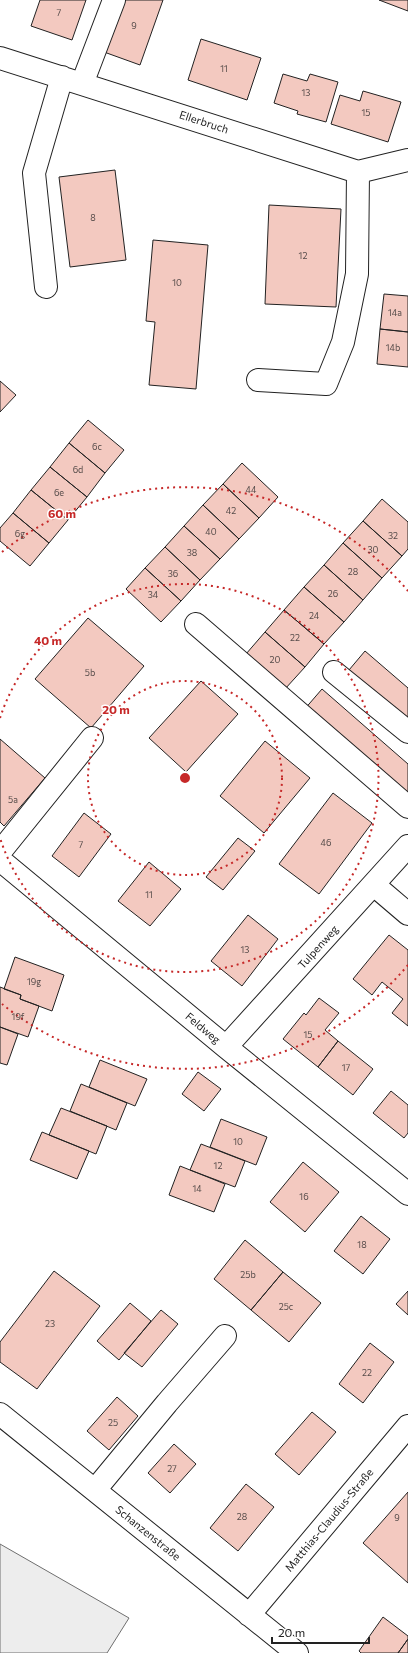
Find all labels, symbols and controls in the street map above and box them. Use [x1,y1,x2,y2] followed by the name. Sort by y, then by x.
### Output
[57,7,62,18] house number: 7
[131,20,137,31] house number: 9
[220,63,228,74] house number: 11
[302,87,310,98] house number: 13
[178,107,230,136] street label: Ellerbruch
[361,107,371,118] house number: 15
[90,212,96,223] house number: 8
[299,250,307,261] house number: 12
[172,277,182,288] house number: 10
[388,307,402,318] house number: 14a
[386,342,400,353] house number: 14b
[92,441,103,452] house number: 6c
[73,464,83,475] house number: 6d
[246,484,257,495] house number: 44
[54,487,64,498] house number: 6e
[226,505,236,516] house number: 42
[48,506,76,520] text: 60 m
[205,526,217,537] house number: 40
[15,528,25,539] house number: 6g
[388,530,398,541] house number: 32
[367,544,379,555] house number: 30
[187,547,197,558] house number: 38
[348,566,358,577] house number: 28
[168,568,178,579] house number: 36
[328,588,338,599] house number: 26
[148,589,159,600] house number: 34
[309,610,320,621] house number: 24
[290,632,300,643] house number: 22
[34,633,62,647] text: 40 m
[270,654,281,665] house number: 20
[85,667,95,678] house number: 5b
[102,702,130,716] text: 20 m
[178,771,192,785] centre of rings
[8,794,18,805] house number: 5a
[321,837,331,848] house number: 46
[79,839,84,850] house number: 7
[145,889,153,900] house number: 11
[295,922,341,971] street label: Tulpenweg
[241,944,249,955] house number: 13
[27,976,41,987] house number: 19g
[183,1009,223,1046] street label: Feldweg
[12,1011,25,1022] house number: 19f
[303,1029,313,1040] house number: 15
[342,1062,351,1073] house number: 17
[233,1136,243,1147] house number: 10
[214,1160,222,1171] house number: 12
[192,1183,202,1194] house number: 14
[299,1191,309,1202] house number: 16
[357,1239,367,1250] house number: 18
[240,1269,256,1280] house number: 25b
[279,1301,294,1312] house number: 25c
[45,1318,55,1329] house number: 23
[362,1367,372,1378] house number: 22
[108,1417,118,1428] house number: 25
[167,1463,177,1474] house number: 27
[282,1465,376,1574] street label: Matthias-Claudius-Straße
[113,1502,184,1563] street label: Schanzenstraße
[237,1511,247,1522] house number: 28
[394,1512,400,1523] house number: 9
[272,1619,369,1645] scale bar
[278,1625,305,1639] text: 20 m

